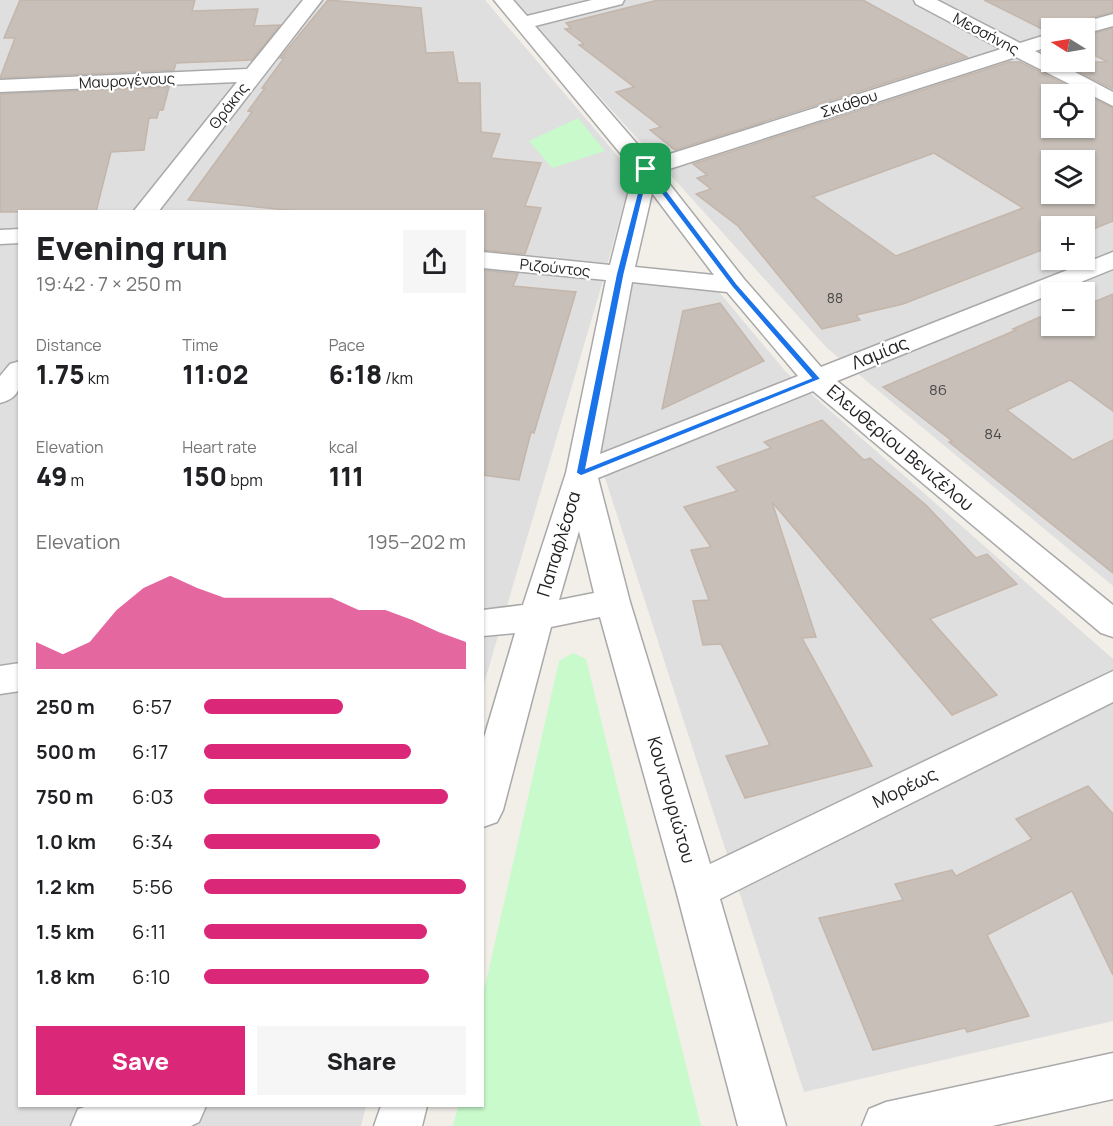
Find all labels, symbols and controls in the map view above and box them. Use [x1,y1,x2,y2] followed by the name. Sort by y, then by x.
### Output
[949,7,1023,60] street label: Μεσσήνης
[1041,18,1095,72] north arrow
[1041,18,1095,336] map controls
[78,67,176,94] street label: Μαυρογένους
[204,78,253,133] street label: Θράκης
[818,84,880,123] street label: Σκιάθου
[1041,84,1095,138] button: locate
[620,143,671,194] pin
[1041,150,1095,204] button: layers
[629,152,662,185] icon: arrive
[1041,216,1095,270] button: +
[36,225,228,270] text: Evening run
[403,230,466,293] button: share
[519,253,591,282] street label: Ριζούντος
[36,270,182,297] text: 19:42 · 7 × 250 m
[1041,282,1095,336] button: −
[827,288,843,307] house number: 88
[848,330,912,374] street label: Λαμίας
[36,334,102,356] text: Distance
[182,334,218,356] text: Time
[329,334,365,356] text: Pace
[36,356,85,392] text: 1.75
[182,356,248,392] text: 11:02
[329,356,382,392] text: 6:18
[85,367,109,389] text: km
[382,367,413,389] text: /km
[822,379,979,516] street label: Ελευθερίου Βενιζέλου
[929,379,947,400] house number: 86
[984,423,1002,444] house number: 84
[36,436,104,458] text: Elevation
[182,436,257,458] text: Heart rate
[329,436,358,458] text: kcal
[36,458,67,494] text: 49
[182,458,227,494] text: 150
[329,458,364,494] text: 111
[67,469,84,491] text: m
[227,469,263,491] text: bpm
[531,488,585,599] street label: Παπαφλέσσα
[36,528,120,555] text: Elevation
[367,528,466,555] text: 195–202 m
[36,693,95,720] text: 250 m
[132,693,172,720] text: 6:57
[642,734,702,866] street label: Κουντουριώτου
[36,738,96,765] text: 500 m
[132,738,168,765] text: 6:17
[868,761,941,813] street label: Μορέως
[36,783,94,810] text: 750 m
[132,783,174,810] text: 6:03
[36,828,96,855] text: 1.0 km
[132,828,173,855] text: 6:34
[36,873,95,900] text: 1.2 km
[132,873,174,900] text: 5:56
[36,918,95,945] text: 1.5 km
[132,918,166,945] text: 6:11
[36,963,95,990] text: 1.8 km
[132,963,170,990] text: 6:10
[36,1026,245,1095] button: Save
[257,1026,466,1095] button: Share

